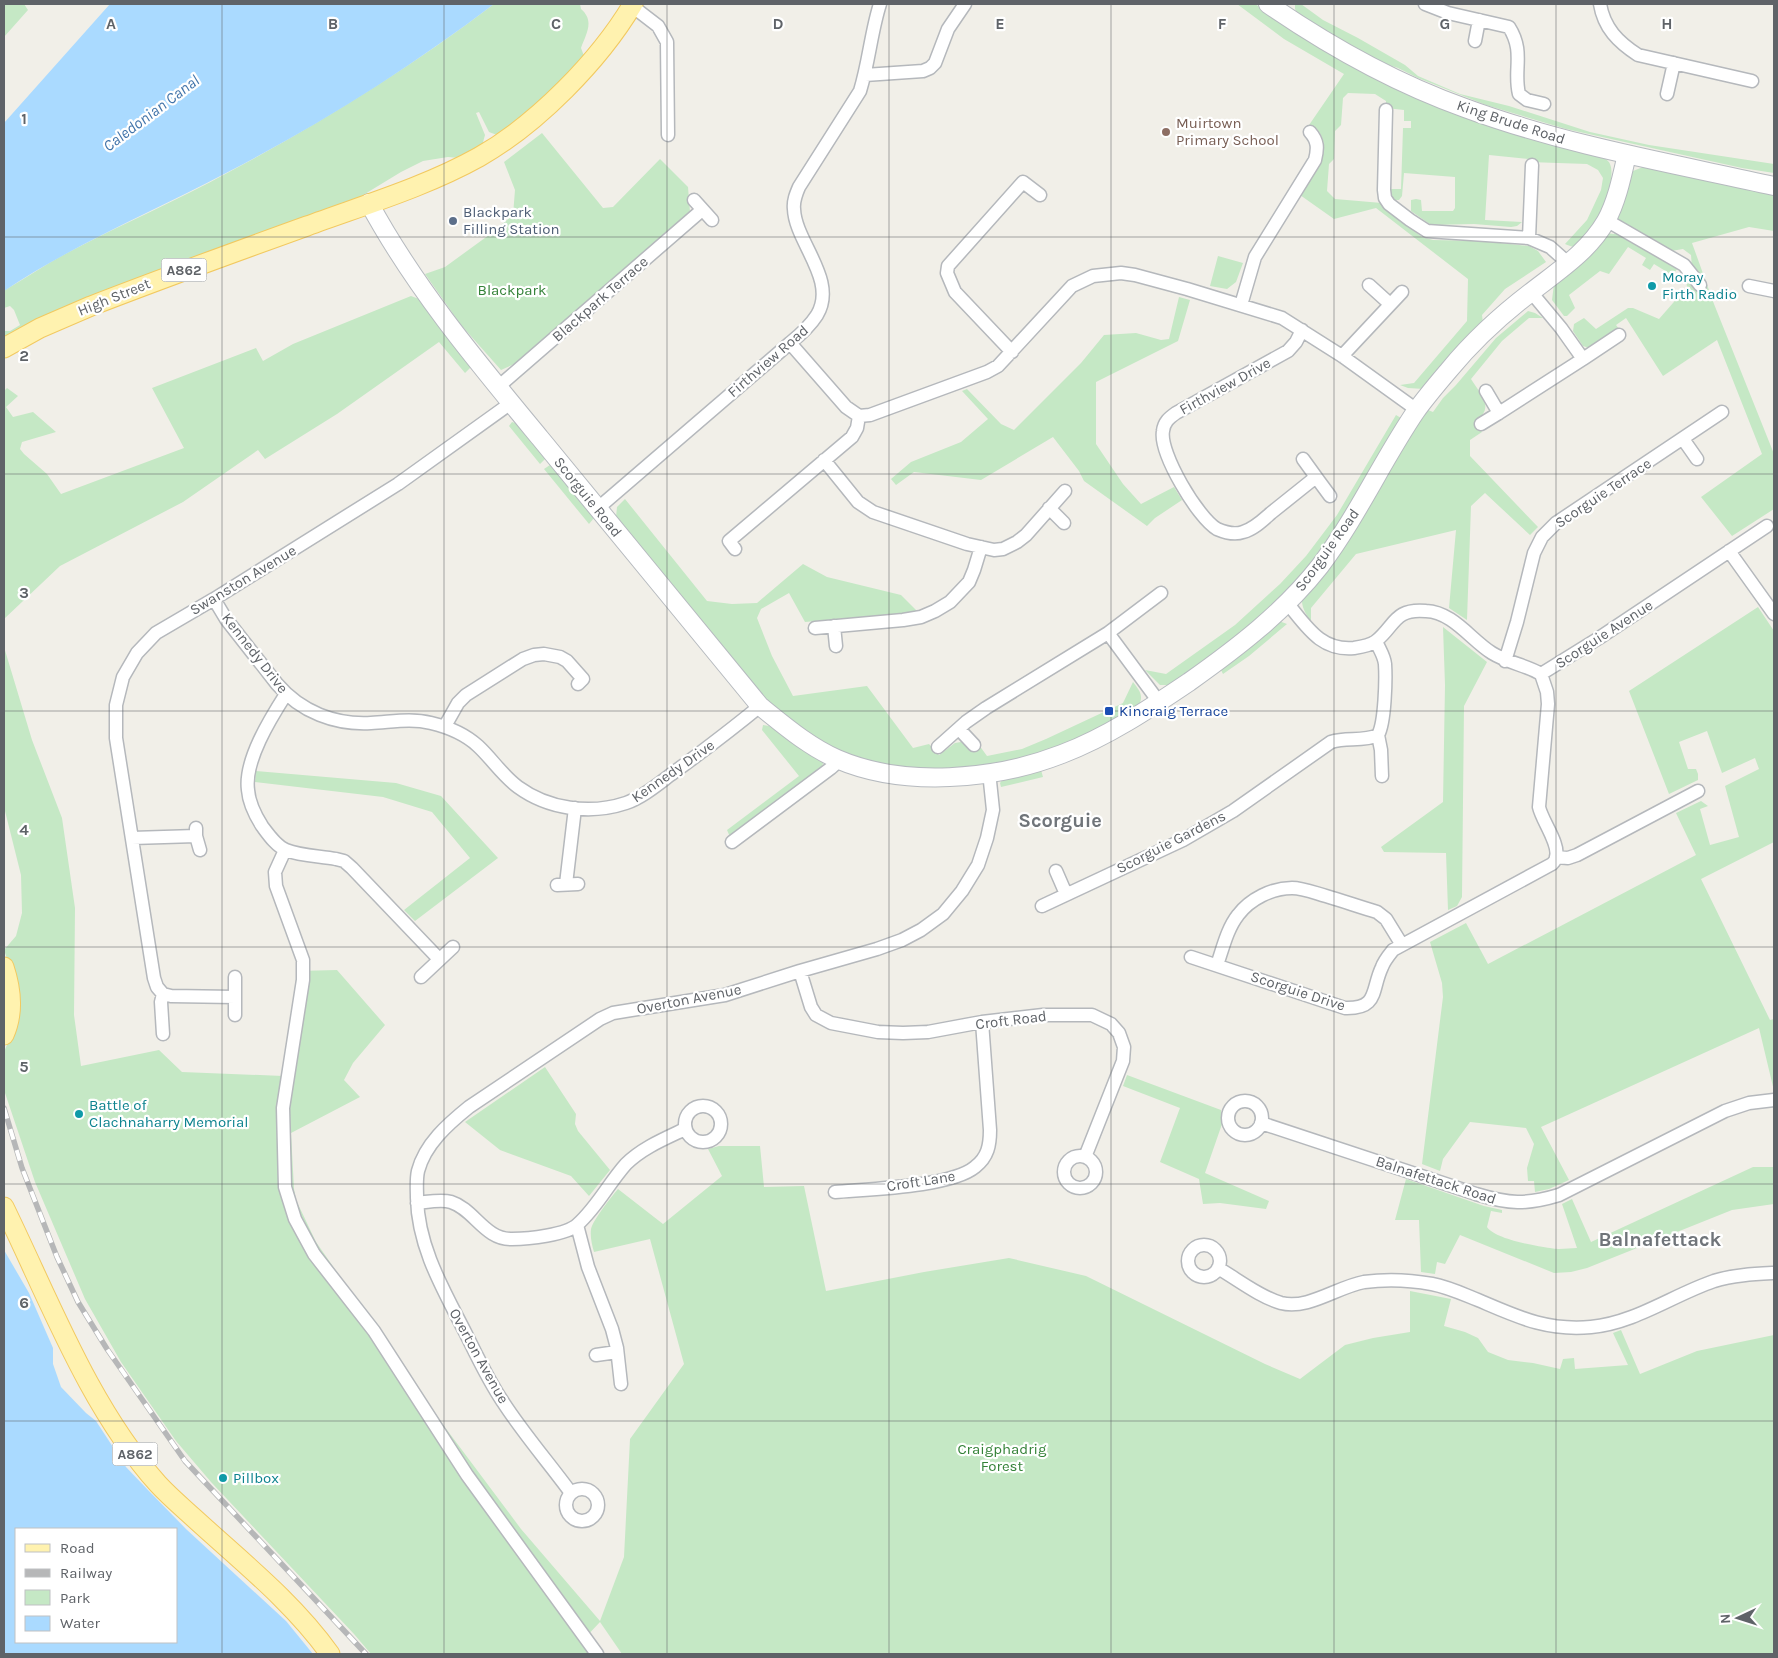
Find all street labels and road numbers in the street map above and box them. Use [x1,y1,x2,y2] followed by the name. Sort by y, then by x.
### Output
[1454,96,1568,148] street label: King Brude Road
[548,252,652,346] street label: Blackpark Terrace
[162,258,206,282] road number: A862
[75,274,153,320] street label: High Street
[724,321,812,401] street label: Firthview Road
[1176,353,1274,419] street label: Firthview Drive
[550,453,626,541] street label: Scorguie Road
[1551,454,1655,532] street label: Scorguie Terrace
[1291,505,1363,595] street label: Scorguie Road
[187,541,299,619] street label: Swanston Avenue
[1552,596,1656,672] street label: Scorguie Avenue
[218,609,292,697] street label: Kennedy Drive
[628,736,718,806] street label: Kennedy Drive
[1113,807,1229,877] street label: Scorguie Gardens
[1248,967,1348,1015] street label: Scorguie Drive
[635,980,743,1018] street label: Overton Avenue
[974,1007,1048,1033] street label: Croft Road
[1373,1152,1499,1208] street label: Balnafettack Road
[885,1167,957,1195] street label: Croft Lane
[445,1305,513,1407] street label: Overton Avenue
[112,1442,158,1466] road number: A862

